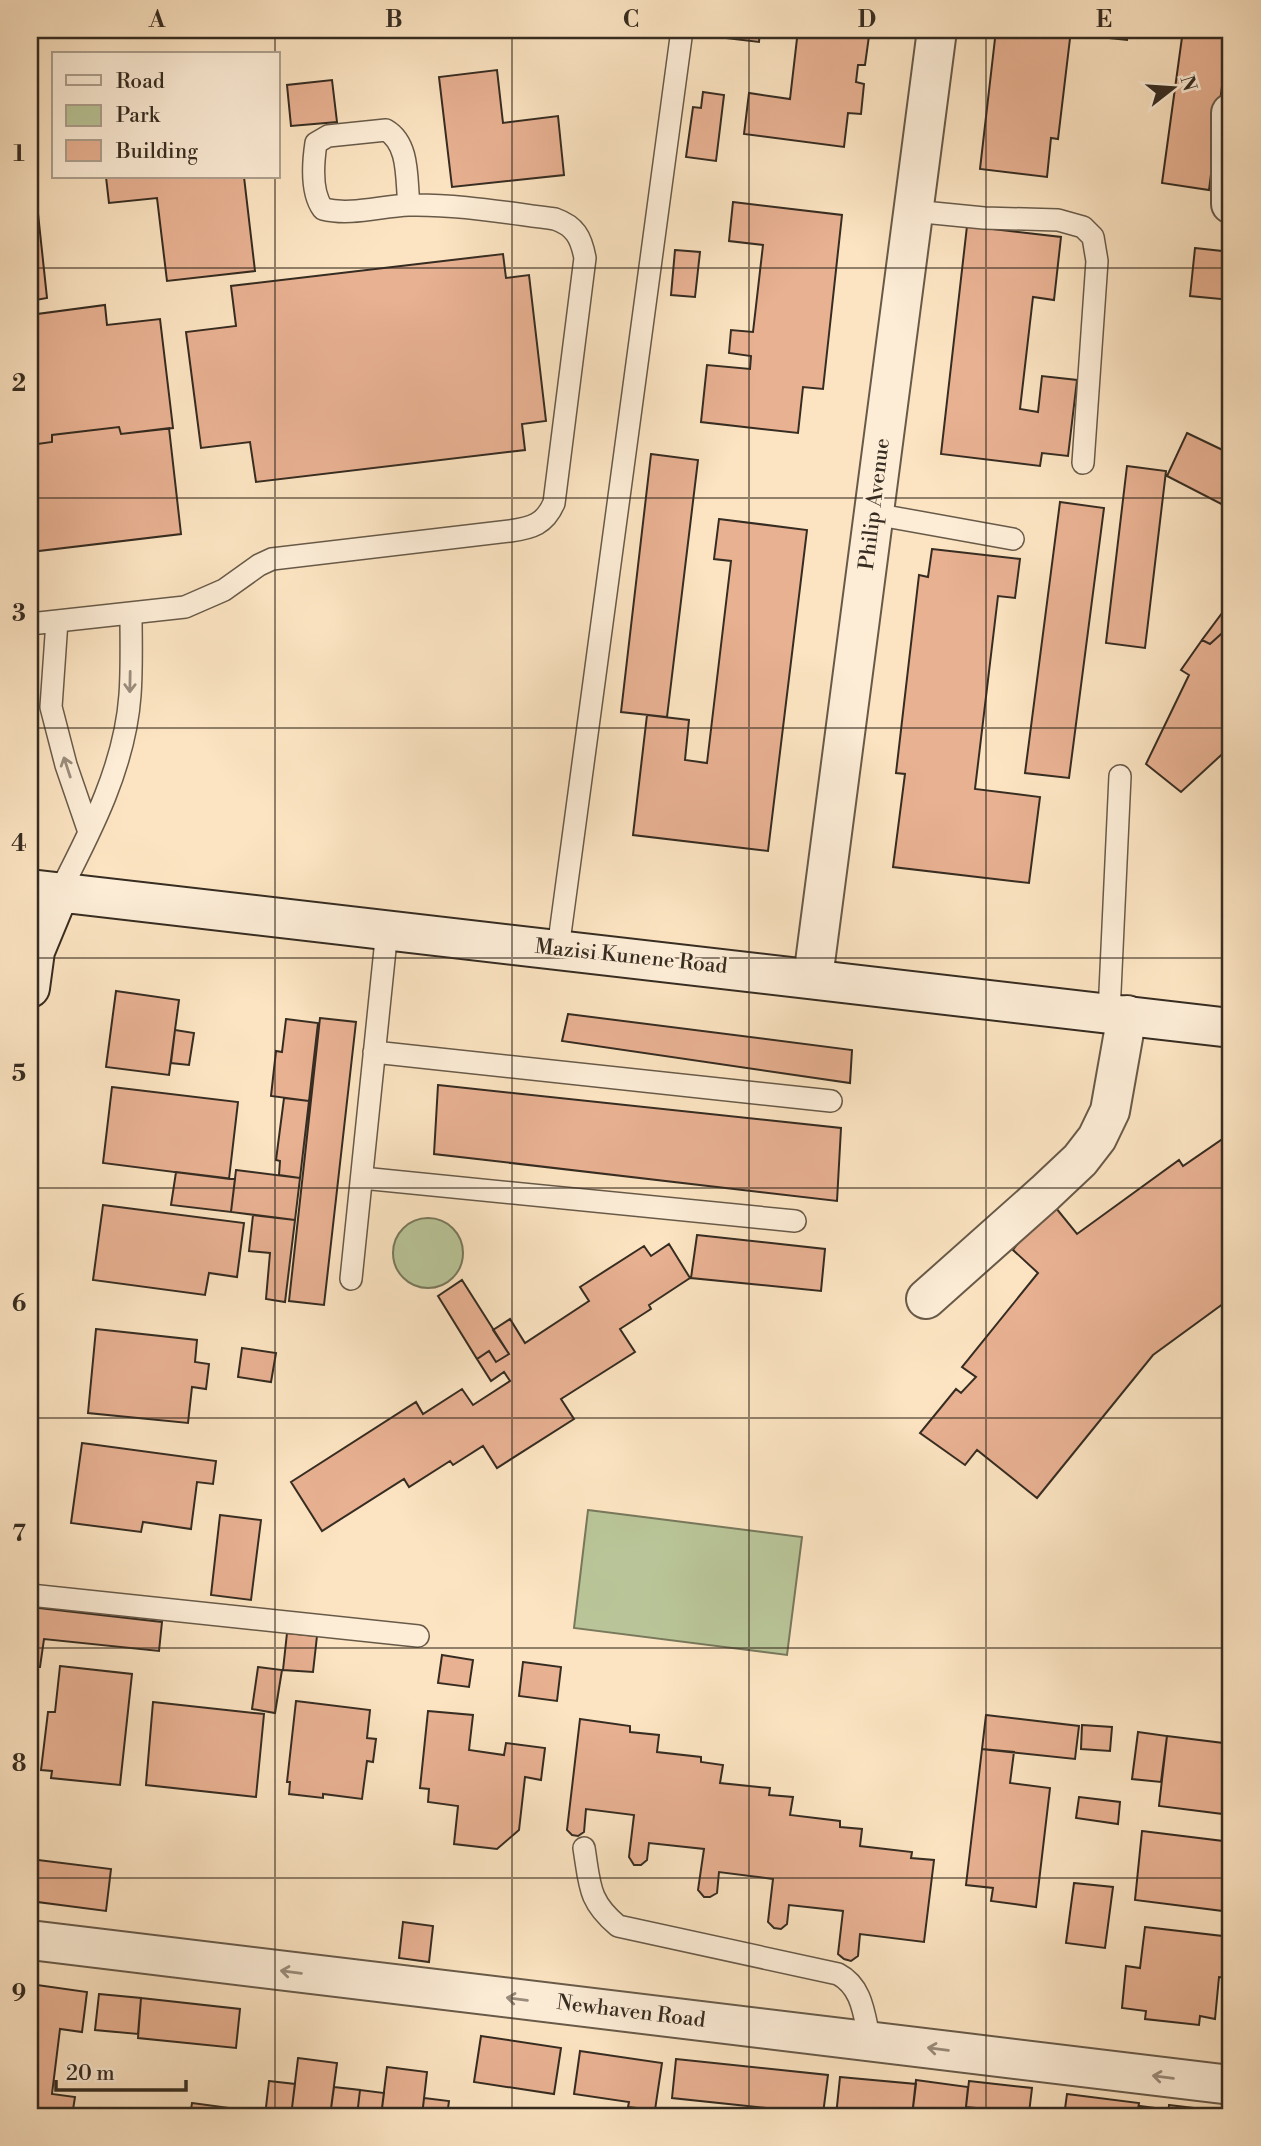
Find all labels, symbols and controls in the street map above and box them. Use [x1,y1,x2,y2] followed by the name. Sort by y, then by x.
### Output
[148,6,166,34] text: A
[385,6,403,34] text: B
[623,6,639,34] text: C
[858,6,876,34] text: D
[1096,6,1112,34] text: E
[52,52,280,178] legend
[1138,52,1208,122] north arrow
[116,69,165,95] text: Road
[1175,73,1202,94] text: N
[116,103,161,129] text: Park
[115,139,198,165] text: Building
[13,140,25,168] text: 1
[12,370,26,398] text: 2
[854,437,896,571] street label: Philip Avenue
[12,600,26,628] text: 3
[123,670,137,693] one-way arrow
[60,756,73,778] one-way arrow
[11,830,27,858] text: 4
[533,934,729,980] street label: Mazisi Kunene Road
[12,1060,26,1088] text: 5
[12,1290,26,1318] text: 6
[12,1520,26,1548] text: 7
[12,1750,26,1778] text: 8
[280,1965,303,1978] one-way arrow
[12,1980,26,2008] text: 9
[555,1990,707,2034] street label: Newhaven Road
[506,1992,529,2005] one-way arrow
[927,2043,949,2056] one-way arrow
[56,2048,186,2092] scale bar
[66,2061,115,2087] text: 20 m
[1153,2070,1175,2083] one-way arrow

